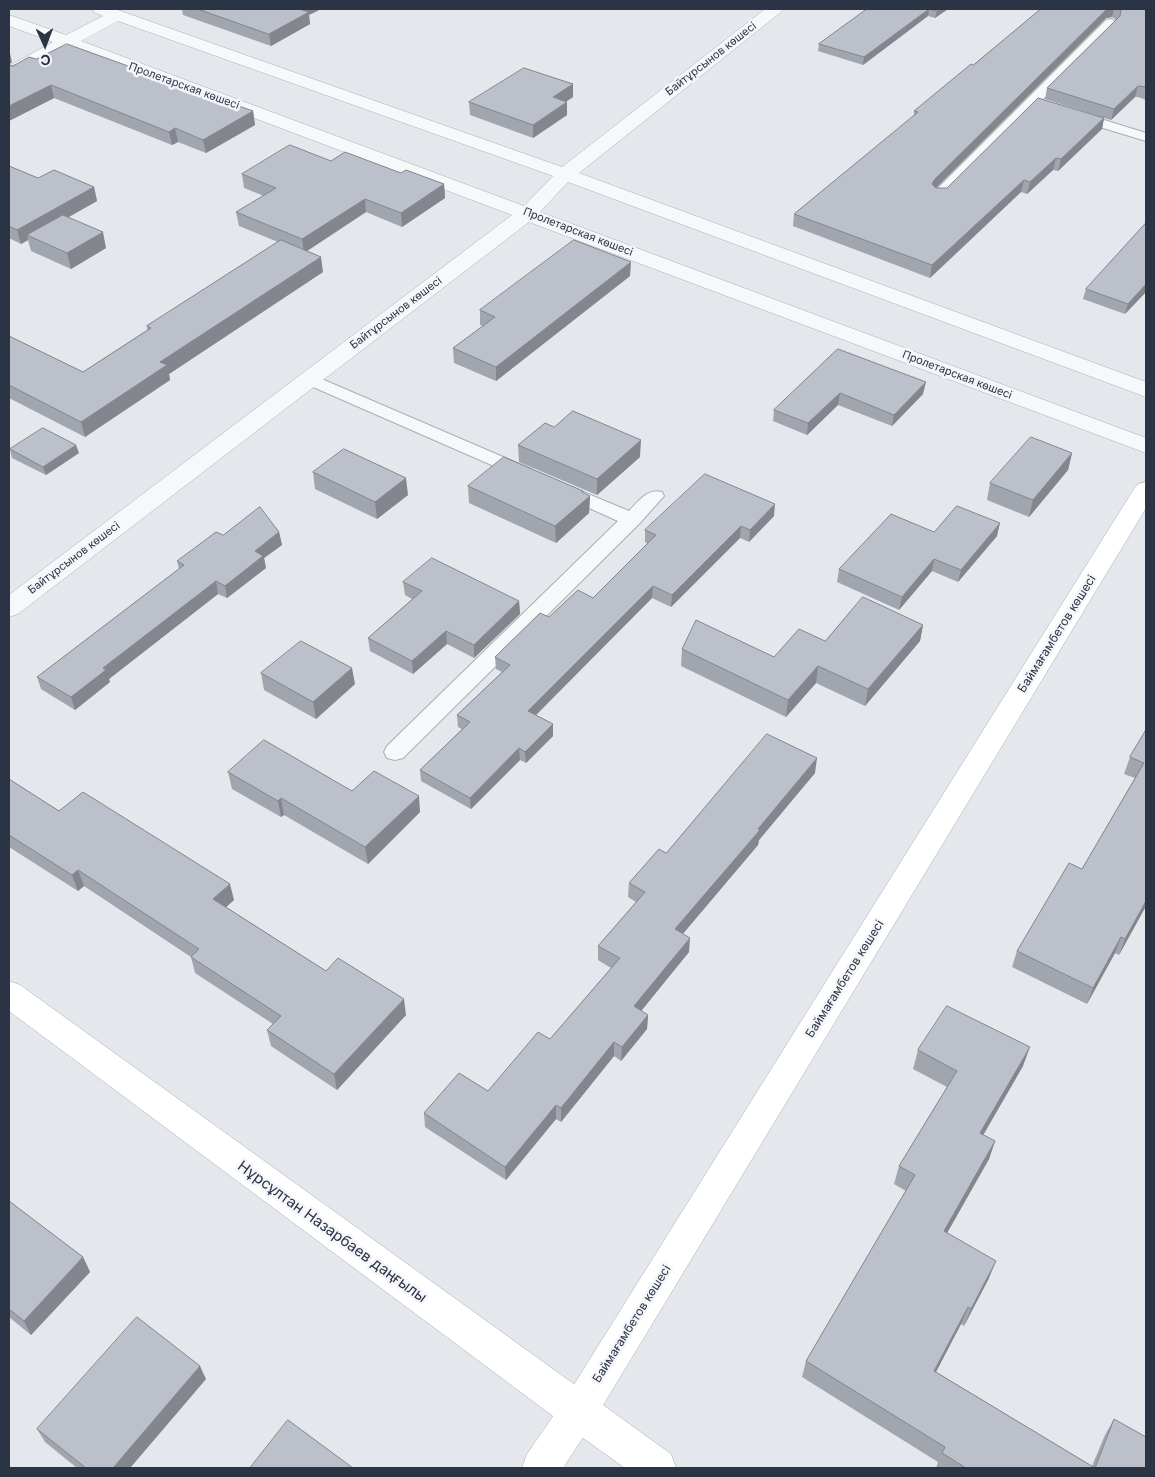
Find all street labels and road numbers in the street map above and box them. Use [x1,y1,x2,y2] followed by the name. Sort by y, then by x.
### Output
[663,19,759,99] street label: Байтұрсынов көшесі
[127,60,241,112] street label: Пролетарская көшесі
[521,205,635,259] street label: Пролетарская көшесі
[348,274,444,352] street label: Байтұрсынов көшесі
[900,348,1014,402] street label: Пролетарская көшесі
[26,519,122,597] street label: Байтұрсынов көшесі
[1015,573,1099,695] street label: Баймағамбетов көшесі
[803,918,887,1040] street label: Баймағамбетов көшесі
[234,1157,430,1307] street label: Нұрсұлтан Назарбаев даңғылы
[590,1263,674,1385] street label: Баймағамбетов көшесі

